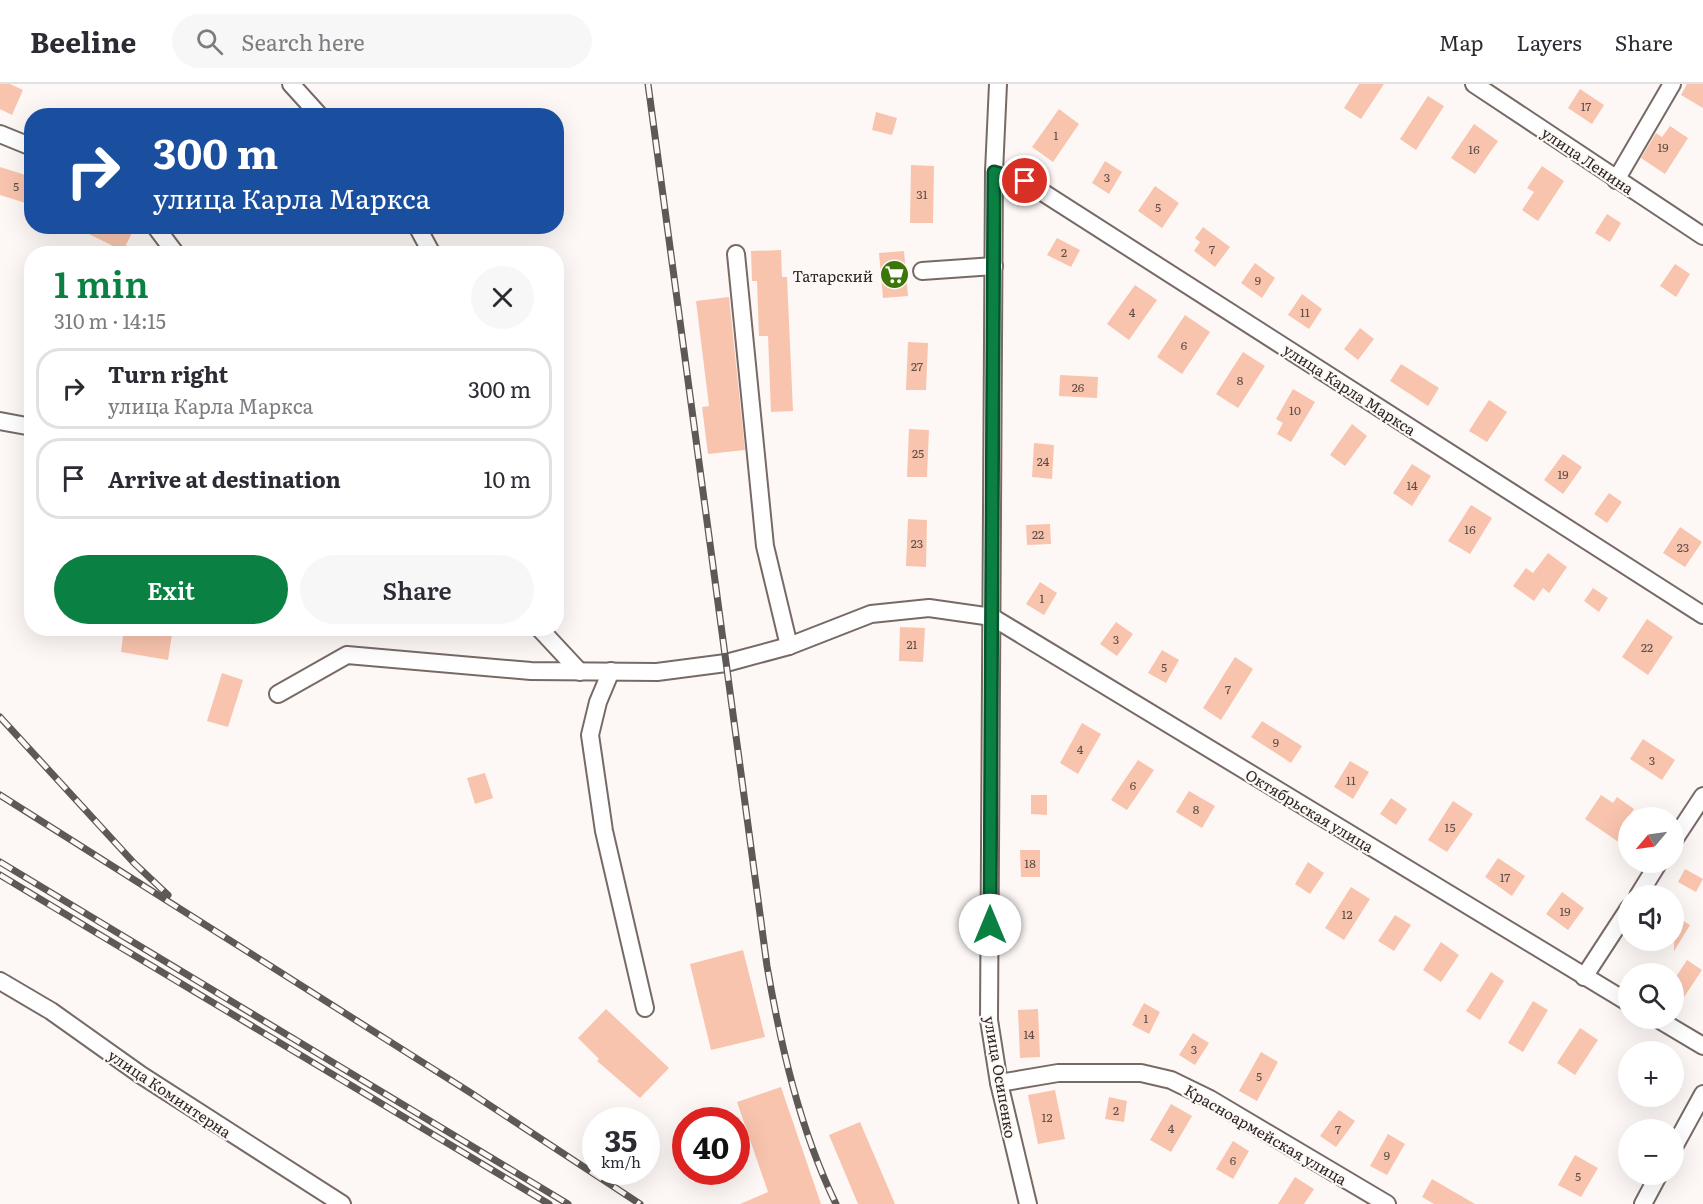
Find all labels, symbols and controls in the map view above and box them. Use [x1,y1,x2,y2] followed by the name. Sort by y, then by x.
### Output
[172,14,592,68] search box
[30,20,136,62] text: Beeline
[193,25,226,58] icon: search
[241,25,365,58] text: Search here
[1439,26,1484,57] text: Map
[1517,26,1582,57] text: Layers
[1615,26,1673,57] text: Share
[1581,97,1591,115] house number: 17
[153,120,278,182] text: 300 m
[1537,121,1640,200] street label: улица Ленина
[1054,126,1059,144] house number: 1
[54,132,132,210] icon: right
[1657,138,1669,156] house number: 19
[1468,140,1480,158] house number: 16
[999,155,1050,206] pin
[1008,164,1041,197] icon: arrive
[1104,168,1110,186] house number: 3
[13,177,19,195] house number: 5
[153,177,430,217] text: улица Карла Маркса
[916,185,928,203] house number: 31
[1155,198,1161,216] house number: 5
[1209,240,1215,258] house number: 7
[1061,243,1067,261] house number: 2
[54,256,149,309] text: 1 min
[878,259,910,291] supermarket icon: Татарский
[792,264,873,287] place label: Татарский
[471,266,534,329] button: close
[1255,271,1261,289] house number: 9
[1129,303,1136,321] house number: 4
[1300,303,1310,321] house number: 11
[54,305,166,335] text: 310 m · 14:15
[1181,336,1188,354] house number: 6
[1279,337,1422,441] street label: улица Карла Маркса
[108,357,228,390] text: Turn right
[911,357,923,375] house number: 27
[1237,371,1244,389] house number: 8
[57,372,90,405] icon: right
[468,372,531,405] text: 300 m
[1072,378,1085,396] house number: 26
[108,390,313,420] text: улица Карла Маркса
[1289,401,1301,419] house number: 10
[912,444,924,462] house number: 25
[1037,452,1050,470] house number: 24
[57,462,90,495] icon: arrive
[108,462,341,495] text: Arrive at destination
[484,462,531,495] text: 10 m
[1557,465,1569,483] house number: 19
[1406,476,1418,494] house number: 14
[1464,520,1476,538] house number: 16
[1032,525,1044,543] house number: 22
[911,534,923,552] house number: 23
[1677,538,1689,556] house number: 23
[54,555,288,624] button: Exit
[300,555,534,624] button: Share
[1040,589,1045,607] house number: 1
[1113,630,1119,648] house number: 3
[907,635,918,653] house number: 21
[1641,638,1653,656] house number: 22
[1161,658,1167,676] house number: 5
[1225,680,1231,698] house number: 7
[1273,733,1279,751] house number: 9
[1077,740,1084,758] house number: 4
[1649,751,1655,769] house number: 3
[1241,763,1379,858] street label: Октябрьская улица
[1346,771,1356,789] house number: 11
[1130,776,1137,794] house number: 6
[1193,800,1200,818] house number: 8
[1618,807,1684,873] north arrow
[1618,807,1684,1185] map controls
[1445,818,1455,836] house number: 15
[1024,854,1036,872] house number: 18
[1500,868,1510,886] house number: 17
[1618,885,1684,951] button: sound
[958,893,1022,957] position arrow
[1559,902,1571,920] house number: 19
[1342,905,1352,923] house number: 12
[1618,963,1684,1029] button: search
[1144,1009,1149,1027] house number: 1
[979,1014,1023,1140] street label: улица Осипенко
[1023,1025,1035,1043] house number: 14
[1191,1040,1197,1058] house number: 3
[1618,1041,1684,1107] button: +
[104,1043,237,1143] street label: улица Коминтерна
[1256,1067,1262,1085] house number: 5
[1180,1078,1352,1190] street label: Красноармейская улица
[1113,1101,1119,1119] house number: 2
[672,1107,750,1185] speed limit sign: 40
[1042,1108,1052,1126] house number: 12
[605,1117,637,1161] text: 35
[1168,1119,1175,1137] house number: 4
[1618,1119,1684,1185] button: −
[1335,1120,1341,1138] house number: 7
[1384,1146,1390,1164] house number: 9
[601,1150,641,1173] text: km/h
[1230,1151,1237,1169] house number: 6
[1575,1167,1581,1185] house number: 5

